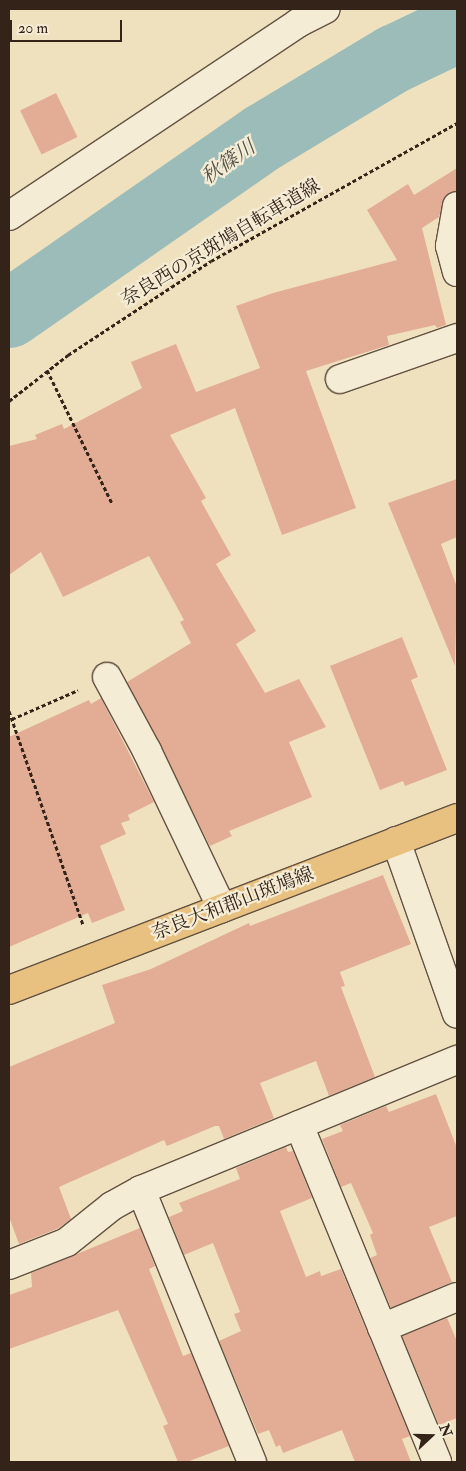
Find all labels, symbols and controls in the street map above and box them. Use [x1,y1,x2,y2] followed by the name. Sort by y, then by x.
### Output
[12,10,125,42] scale bar
[18,19,48,38] text: 20 m
[197,135,259,189] water label: 秋篠川
[117,175,325,311] street label: 奈良西の京斑鳩自転車道線
[149,863,317,945] street label: 奈良大和郡山斑鳩線
[406,1411,456,1461] north arrow
[435,1422,456,1439] text: N

